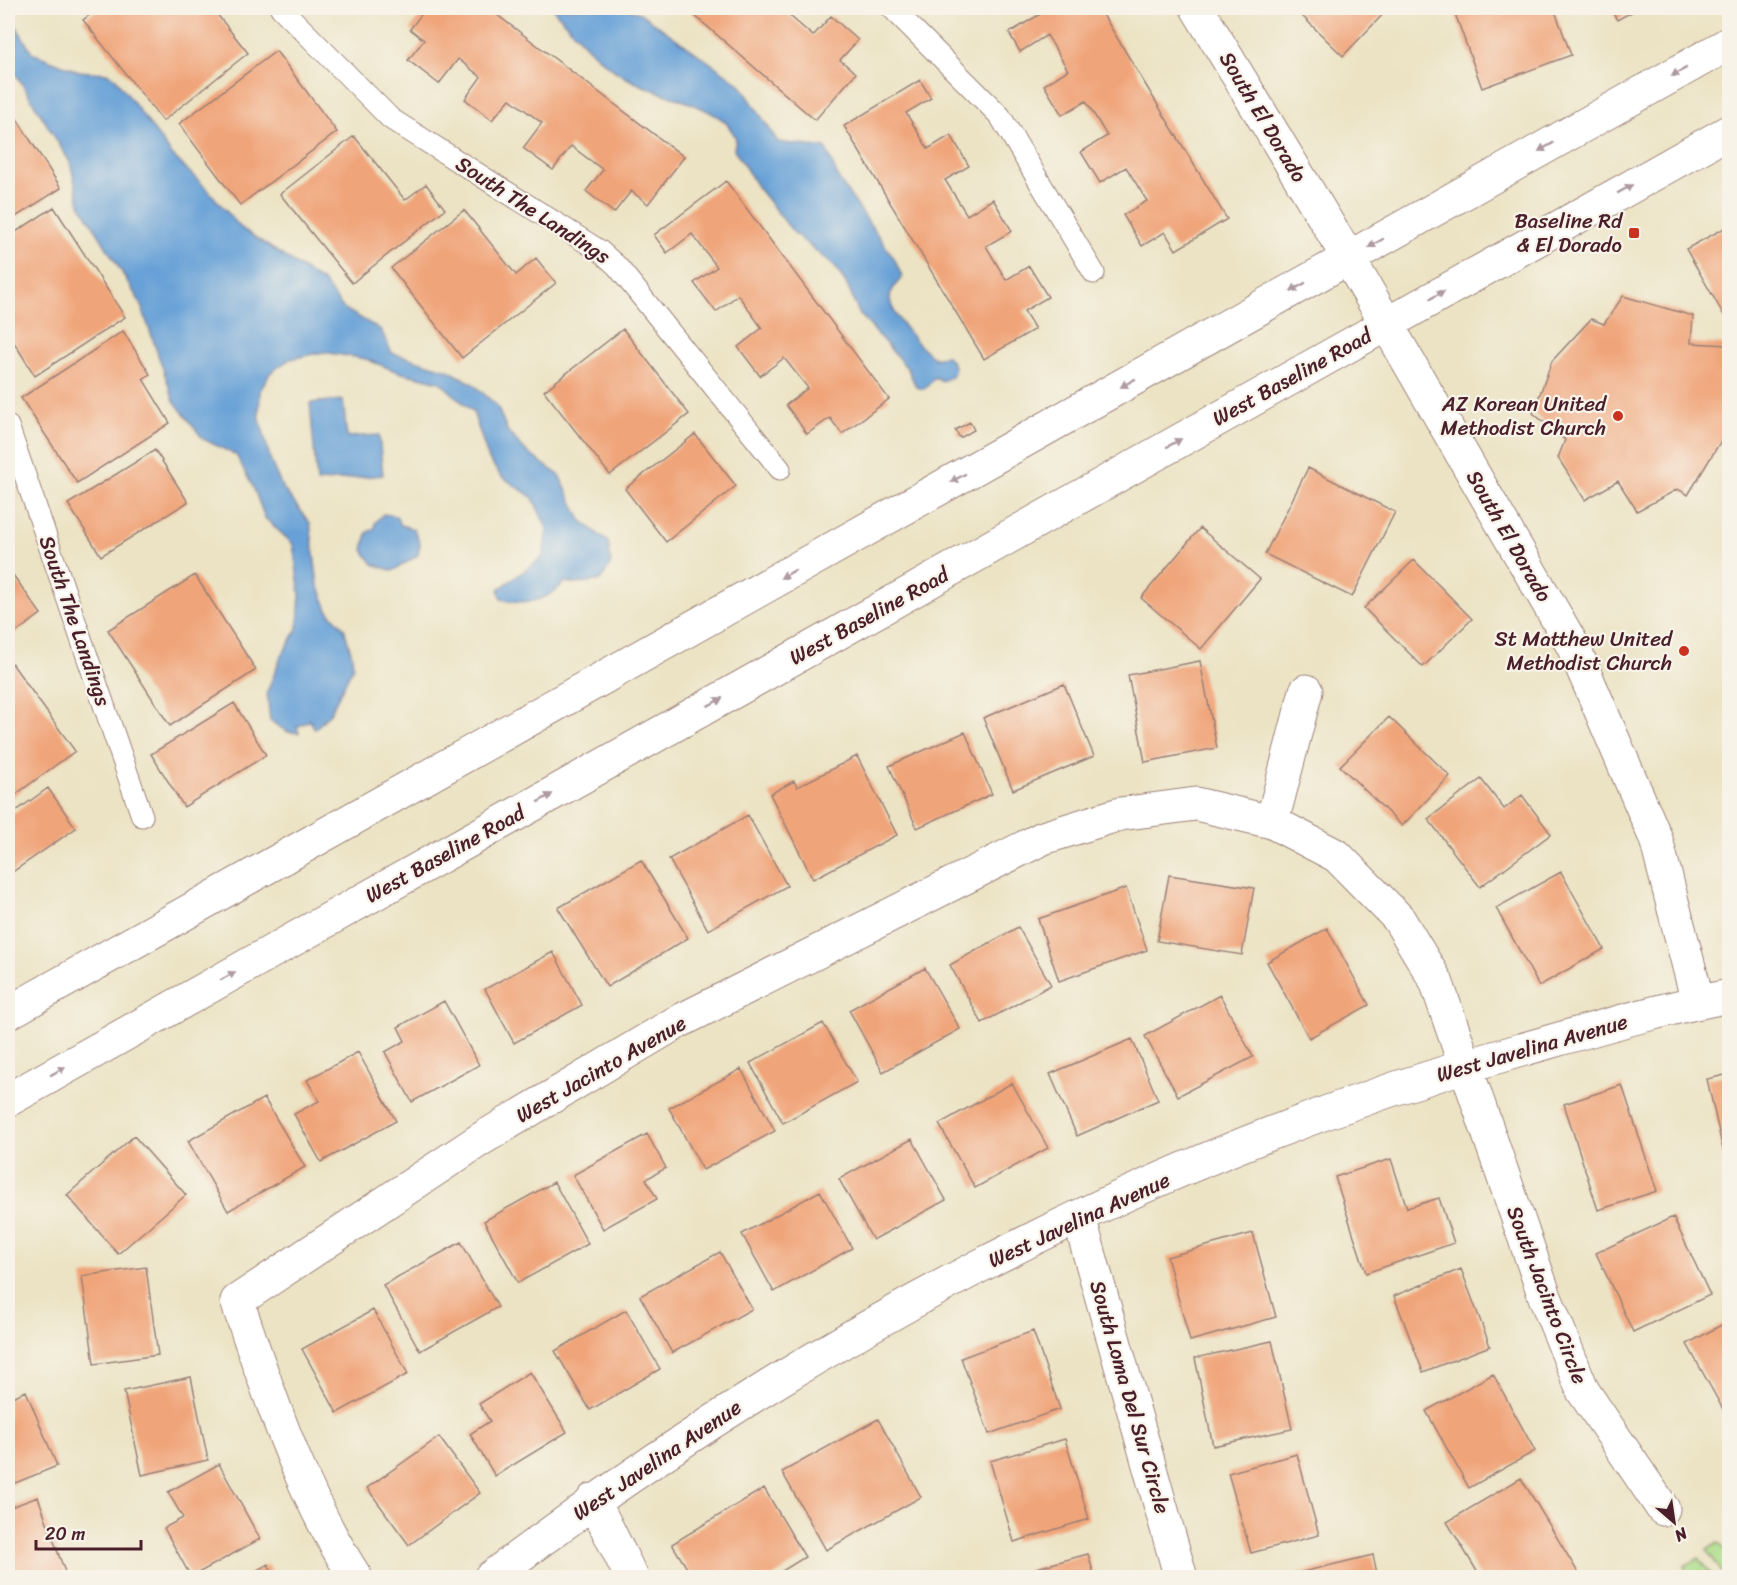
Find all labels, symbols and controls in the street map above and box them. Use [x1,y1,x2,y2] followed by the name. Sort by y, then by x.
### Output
[1209,44,1317,190] street label: South El Dorado
[1670,67,1687,77] one-way arrow
[1537,142,1554,152] one-way arrow
[448,145,619,275] street label: South The Landings
[1617,184,1634,194] one-way arrow
[1515,202,1624,264] place label: Baseline Rd & El Dorado
[1627,226,1641,240] marker: Baseline Rd & El Dorado
[1367,238,1384,248] one-way arrow
[1289,282,1306,292] one-way arrow
[1429,290,1445,301] one-way arrow
[1205,316,1381,437] street label: West Baseline Road
[1119,377,1136,387] one-way arrow
[1441,385,1608,447] place label: AZ Korean United Methodist Church
[1611,409,1625,423] marker: AZ Korean United Methodist Church
[1166,438,1182,449] one-way arrow
[1456,463,1562,609] street label: South El Dorado
[949,473,966,483] one-way arrow
[28,530,122,712] street label: South The Landings
[782,555,958,676] street label: West Baseline Road
[779,569,796,579] one-way arrow
[1495,620,1674,682] place label: St Matthew United Methodist Church
[1677,644,1691,658] marker: St Matthew United Methodist Church
[707,697,724,707] one-way arrow
[358,793,534,914] street label: West Baseline Road
[537,793,554,803] one-way arrow
[220,971,237,981] one-way arrow
[1432,1002,1632,1094] street label: West Javelina Avenue
[508,1004,694,1134] street label: West Jacinto Avenue
[50,1067,67,1077] one-way arrow
[981,1161,1177,1279] street label: West Javelina Avenue
[1495,1200,1599,1390] street label: South Jacinto Circle
[1079,1276,1182,1518] street label: South Loma Del Sur Circle
[564,1389,750,1531] street label: West Javelina Avenue
[1644,1492,1704,1552] north arrow
[36,1513,141,1551] scale bar
[45,1518,85,1550] text: 20 m
[1668,1519,1694,1550] text: N

